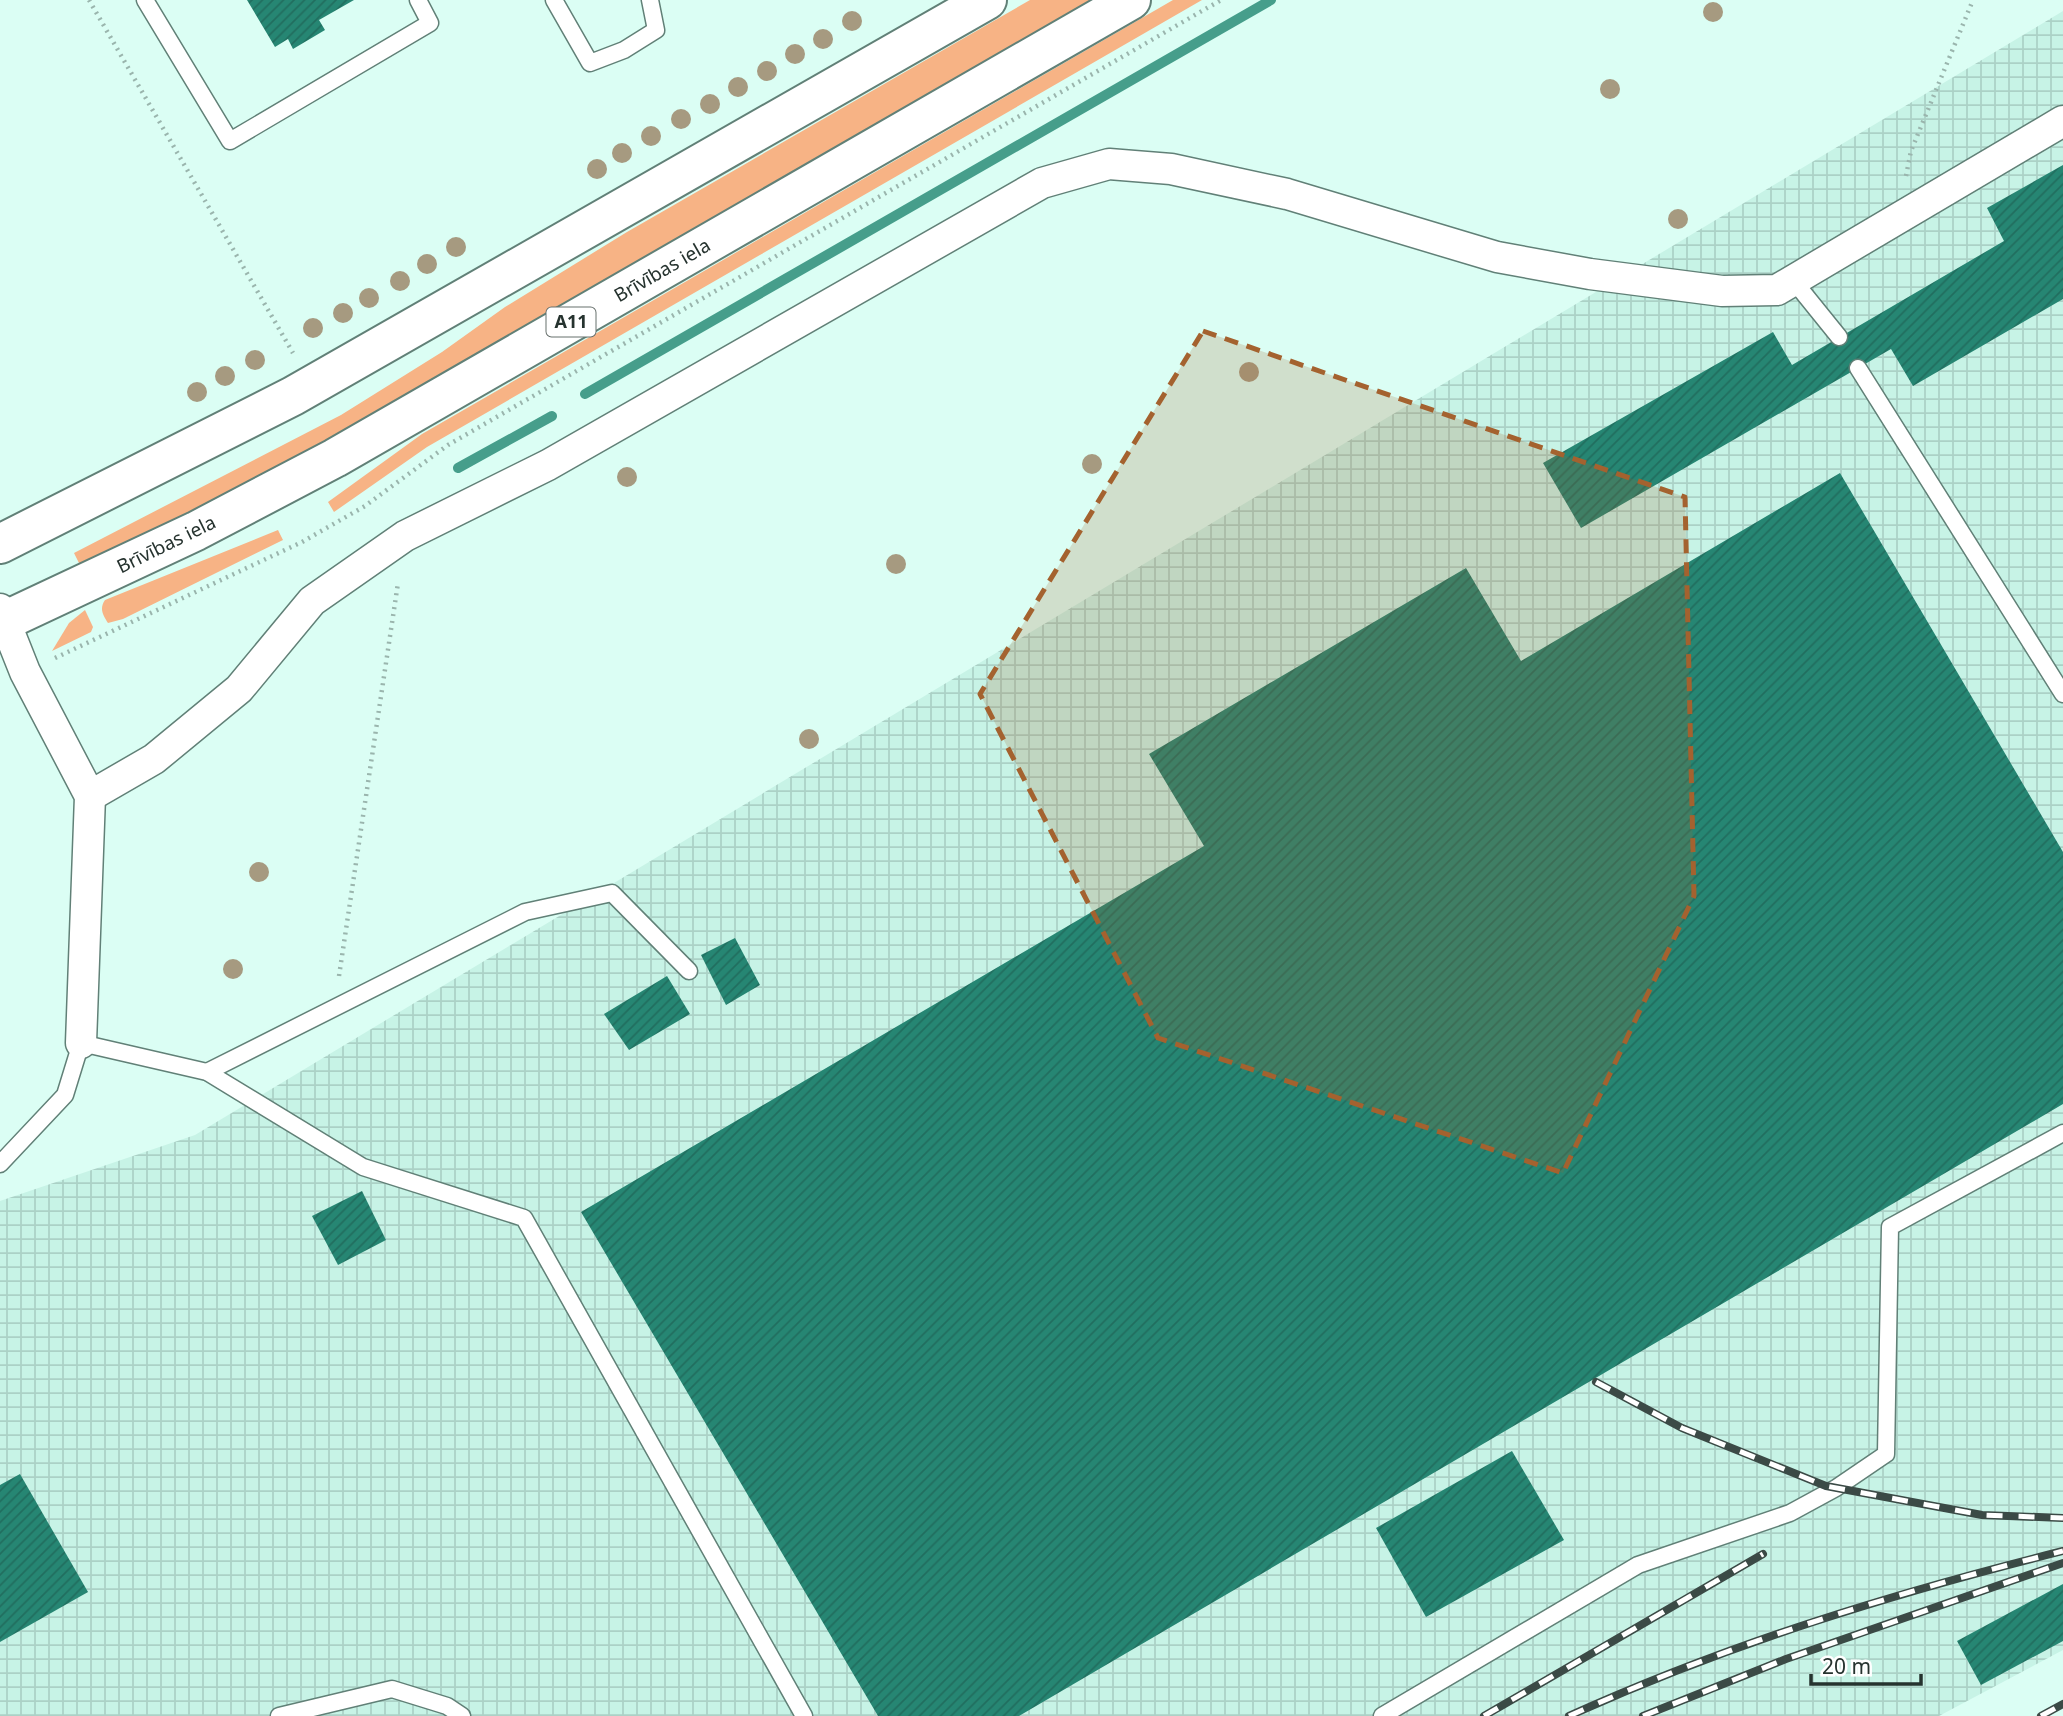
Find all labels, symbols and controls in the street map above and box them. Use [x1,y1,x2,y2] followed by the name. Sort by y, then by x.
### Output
[609,232,715,308] street label: Brīvības iela
[546,308,596,336] road number: A11
[112,509,220,579] street label: Brīvības iela
[1811,1642,1921,1686] scale bar
[1822,1652,1871,1680] text: 20 m

